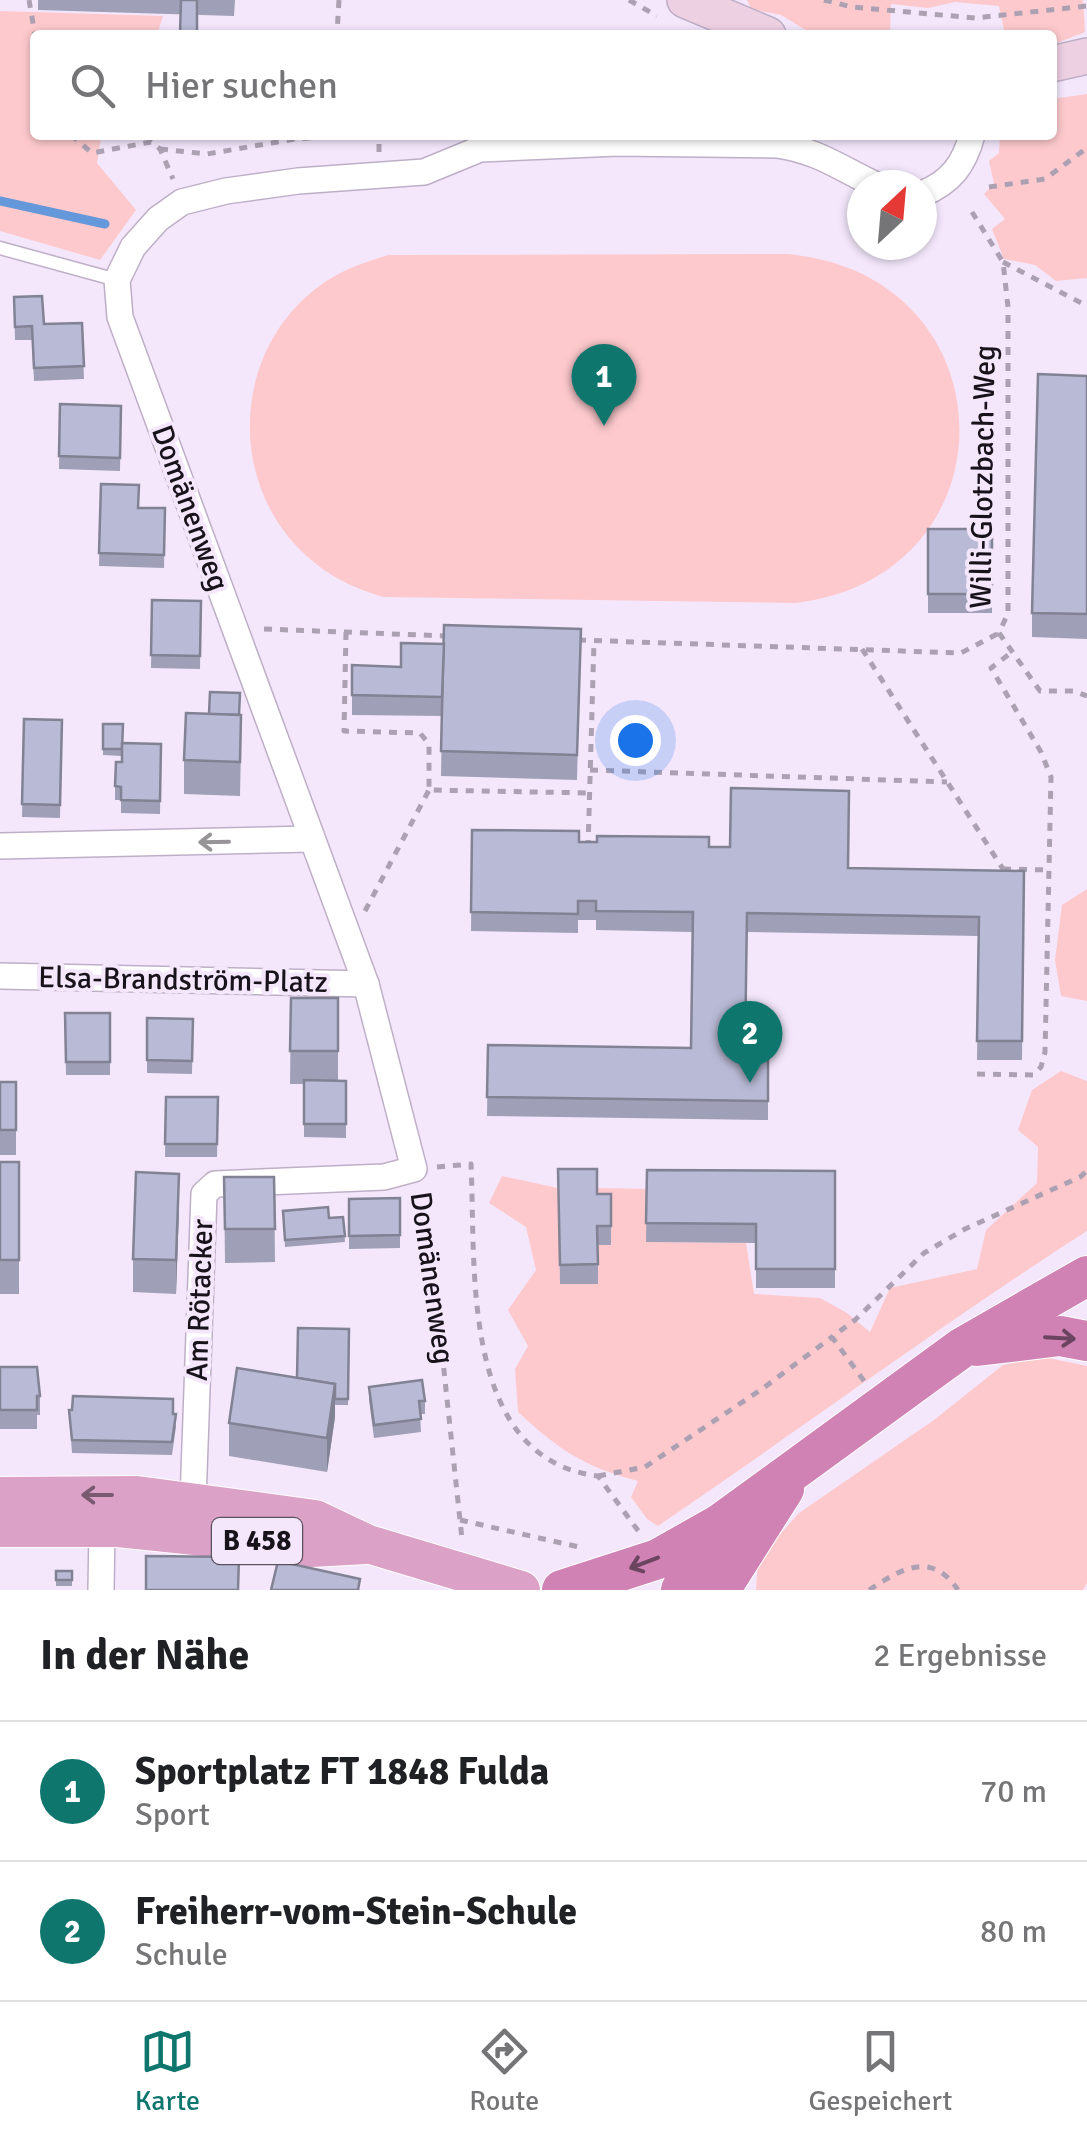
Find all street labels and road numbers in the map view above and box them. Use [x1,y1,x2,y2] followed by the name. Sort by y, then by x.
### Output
[962,345,1004,609] street label: Willi-Glotzbach-Weg
[143,420,237,596] street label: Domänenweg
[38,959,328,1001] street label: Elsa-Brandström-Platz
[402,1189,462,1367] street label: Domänenweg
[179,1218,221,1382] street label: Am Rötacker
[212,1518,302,1564] road number: B 458

